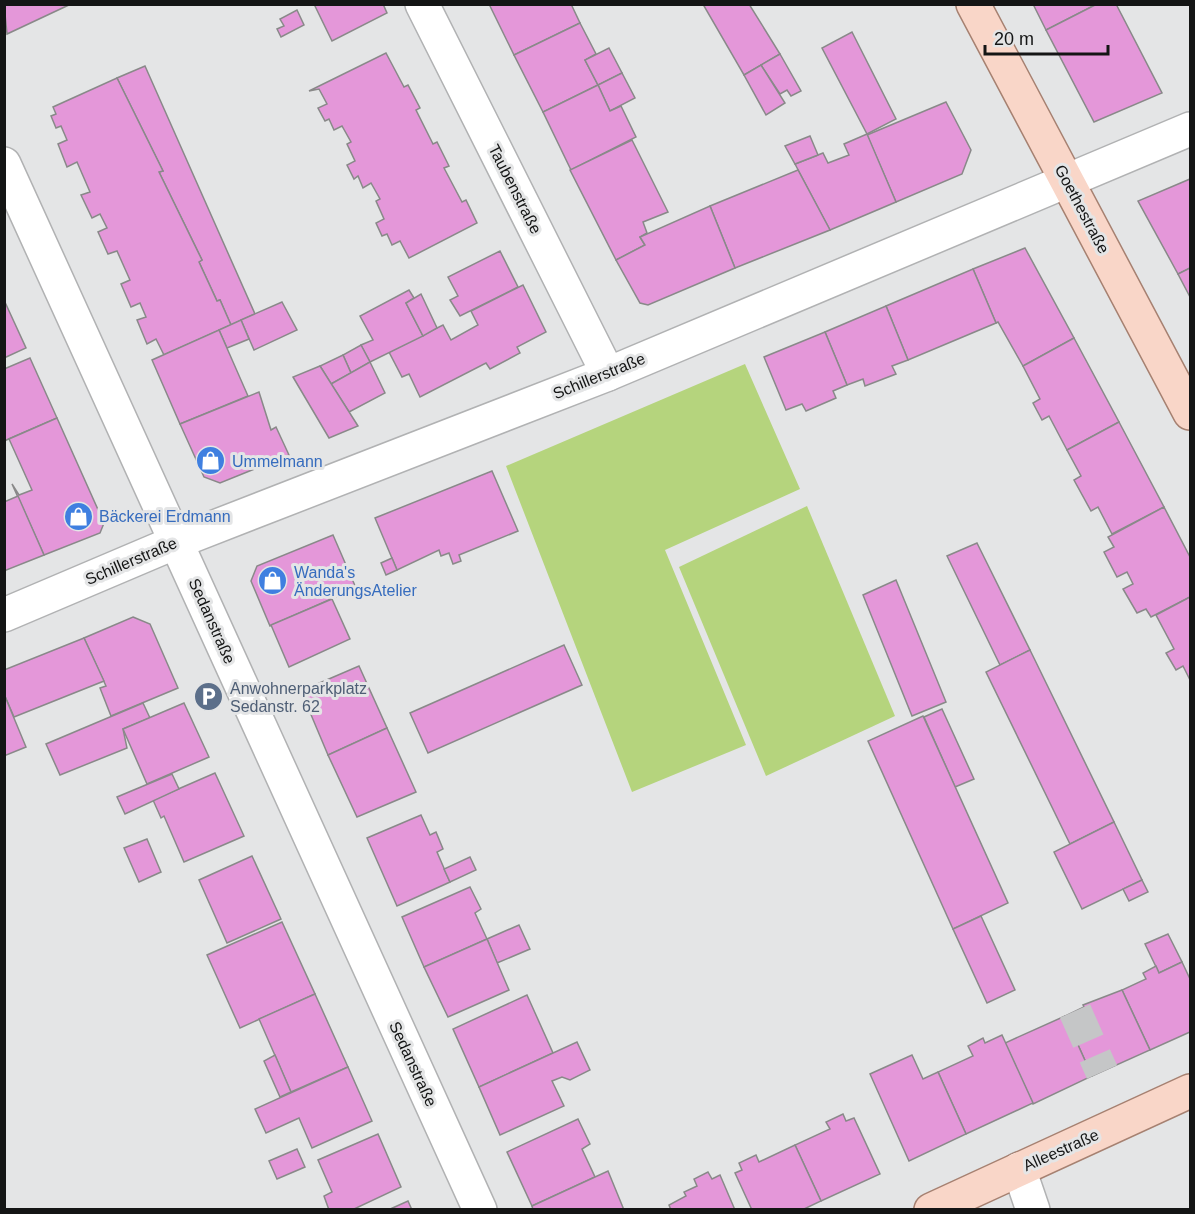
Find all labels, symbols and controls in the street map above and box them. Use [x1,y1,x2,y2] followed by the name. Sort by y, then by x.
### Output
[985,18,1108,56] scale bar
[994,29,1034,49] text: 20 m
[485,142,545,237] street label: Taubenstraße
[1052,162,1113,256] street label: Goethestraße
[550,350,648,402] street label: Schillerstraße
[195,445,227,477] shop icon: Ummelmann
[232,453,323,470] place label: Ummelmann
[62,500,94,532] shop icon: Bäckerei Erdmann
[99,508,231,525] place label: Bäckerei Erdmann
[83,534,179,588] street label: Schillerstraße
[294,564,417,599] place label: Wanda's ÄnderungsAtelier
[257,565,289,597] shop icon: Wanda's ÄnderungsAtelier
[186,576,238,666] street label: Sedanstraße
[230,680,367,715] place label: Anwohnerparkplatz Sedanstr. 62
[193,681,225,713] parking icon: Anwohnerparkplatz Sedanstr. 62
[386,1019,440,1109] street label: Sedanstraße
[1021,1126,1102,1174] street label: Alleestraße

